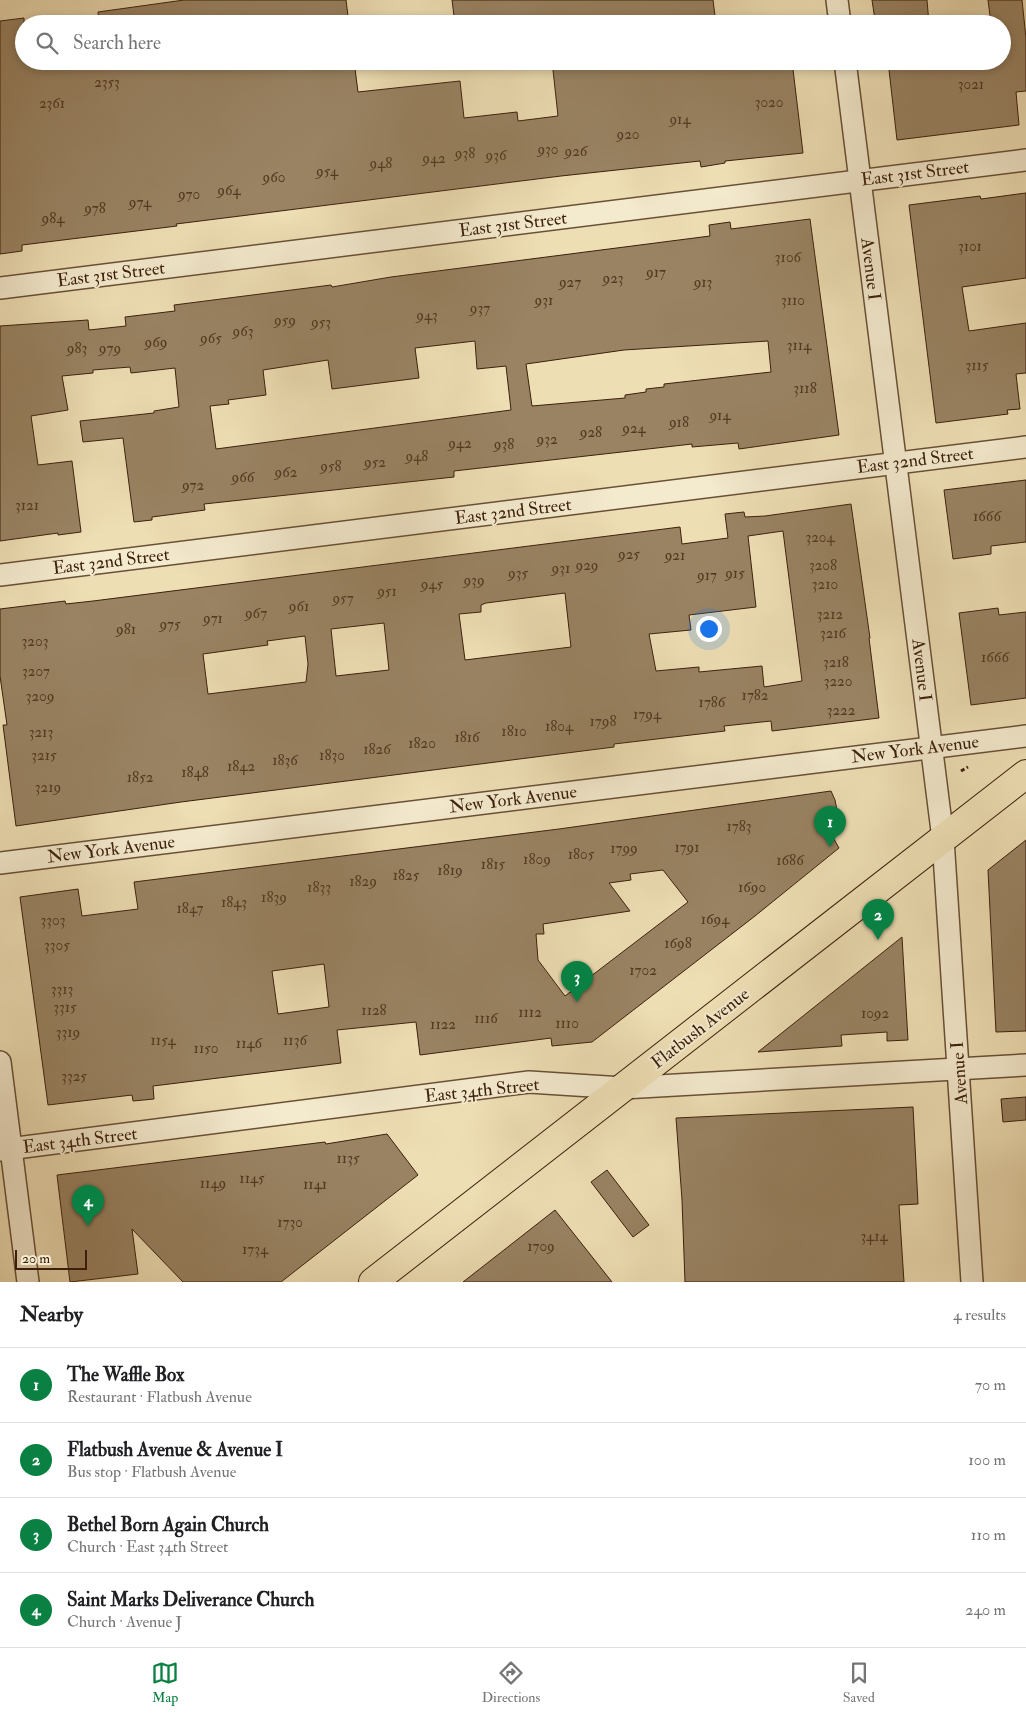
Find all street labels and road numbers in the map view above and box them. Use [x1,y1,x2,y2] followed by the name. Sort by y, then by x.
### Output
[860,155,971,192] street label: East 31st Street
[458,206,569,243] street label: East 31st Street
[855,235,886,302] street label: Avenue I
[56,256,167,293] street label: East 31st Street
[855,442,975,479] street label: East 32nd Street
[453,493,573,530] street label: East 32nd Street
[51,543,171,580] street label: East 32nd Street
[906,636,937,703] street label: Avenue I
[850,730,981,769] street label: New York Avenue
[448,780,579,819] street label: New York Avenue
[46,830,177,869] street label: New York Avenue
[646,983,755,1074] street label: Flatbush Avenue
[946,1041,973,1106] street label: Avenue I
[424,1073,541,1108] street label: East 34th Street
[22,1122,139,1159] street label: East 34th Street

